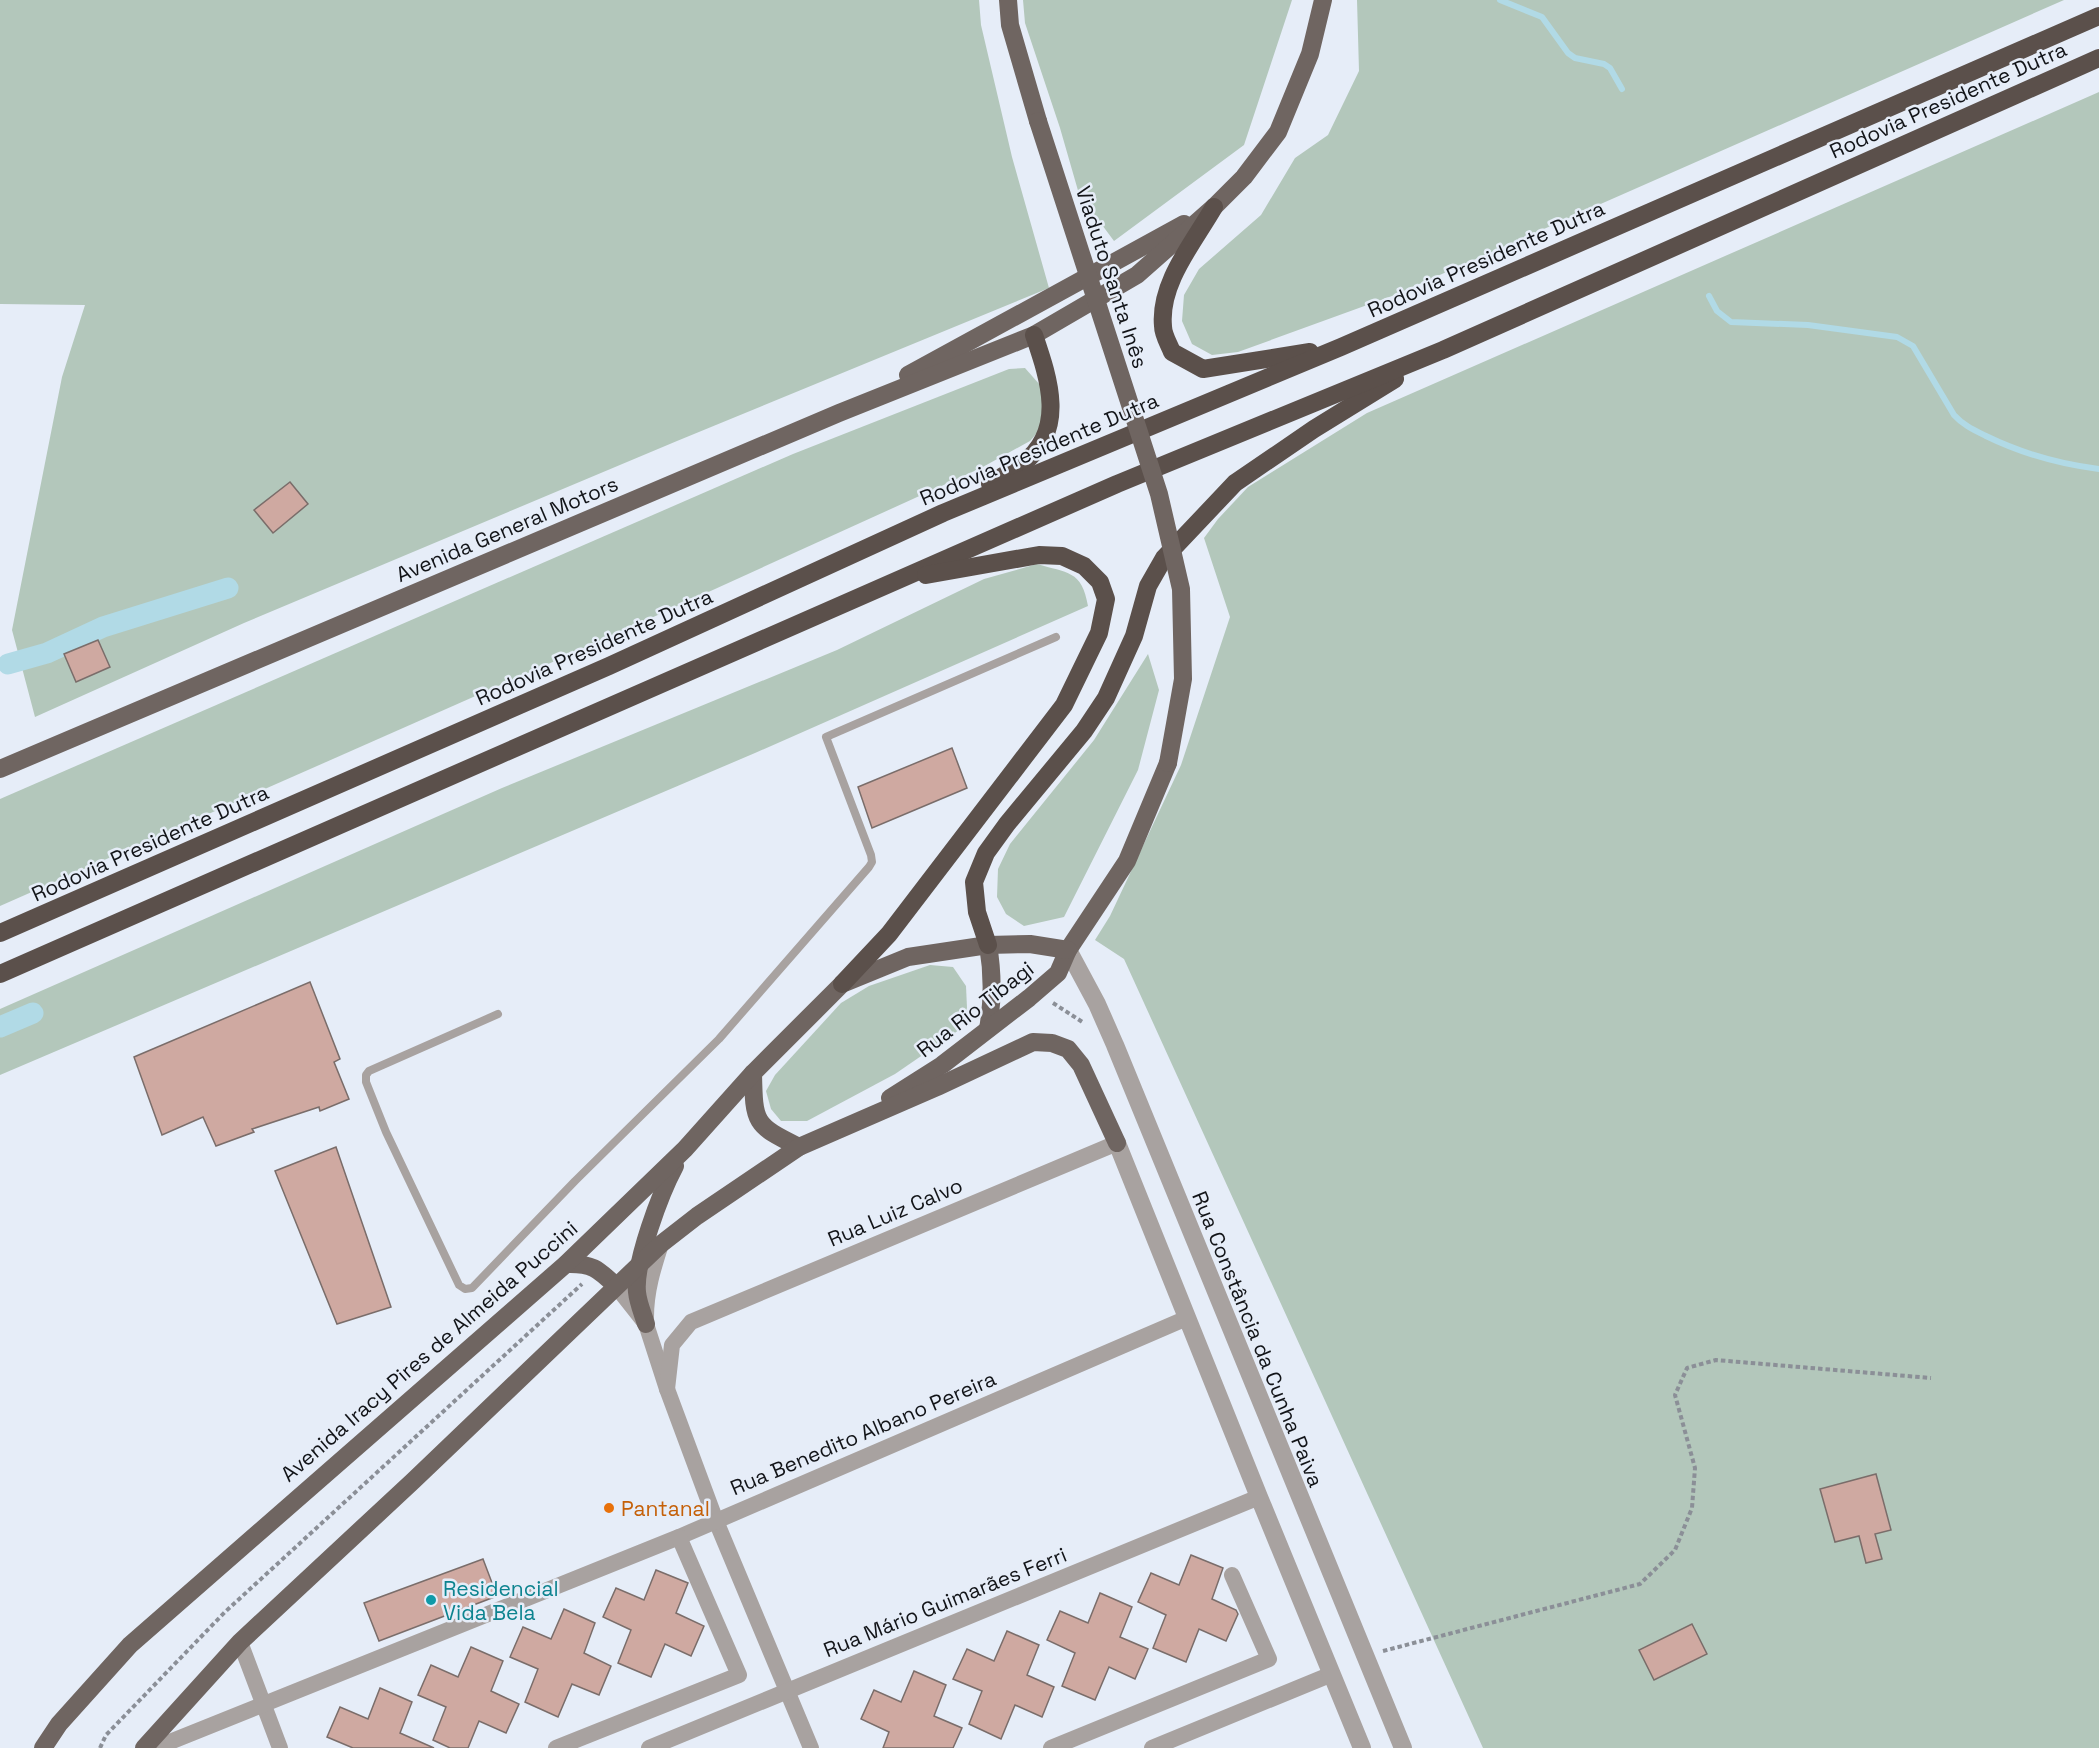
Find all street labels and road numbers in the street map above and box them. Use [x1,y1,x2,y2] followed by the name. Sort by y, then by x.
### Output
[1825,35,2071,165] street label: Rodovia Presidente Dutra
[1070,182,1154,372] street label: Viaduto Santa Inês
[1363,194,1609,324] street label: Rodovia Presidente Dutra
[916,386,1162,512] street label: Rodovia Presidente Dutra
[392,470,622,588] street label: Avenida General Motors
[471,582,717,712] street label: Rodovia Presidente Dutra
[27,778,273,908] street label: Rodovia Presidente Dutra
[911,955,1039,1063] street label: Rua Rio Tibagi
[824,1171,966,1253] street label: Rua Luiz Calvo
[1186,1187,1330,1491] street label: Rua Constância da Cunha Paiva
[275,1215,583,1487] street label: Avenida Iracy Pires de Almeida Puccini
[726,1365,1000,1501] street label: Rua Benedito Albano Pereira
[819,1541,1071,1663] street label: Rua Mário Guimarães Ferri

